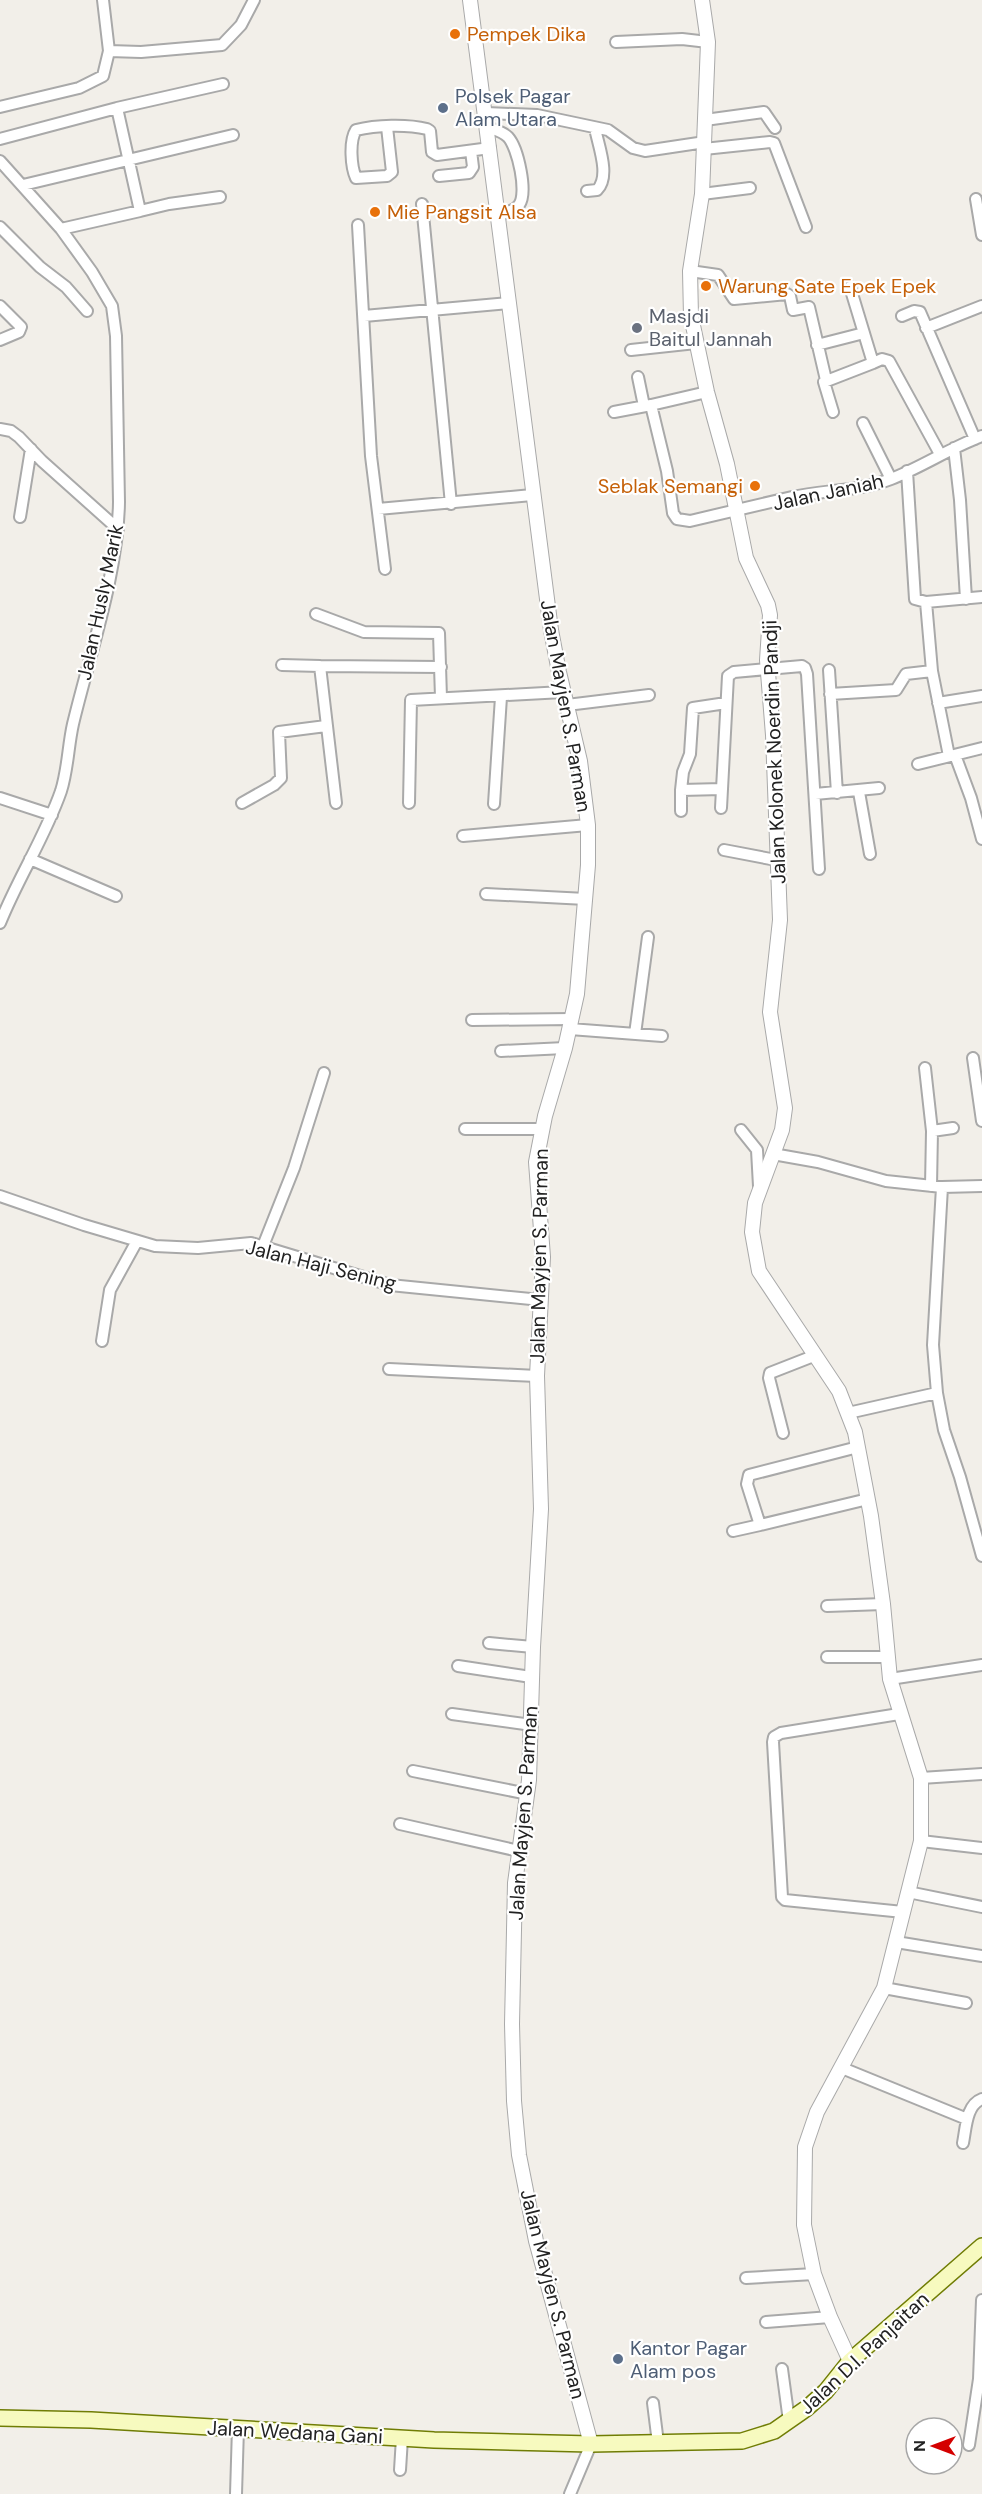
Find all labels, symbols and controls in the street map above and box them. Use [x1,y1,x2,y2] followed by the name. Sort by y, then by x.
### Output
[467,21,586,47] place label: Pempek Dika
[448,27,462,41] marker: Pempek Dika
[455,83,571,132] place label: Polsek Pagar Alam Utara
[436,101,450,115] marker: Polsek Pagar Alam Utara
[387,199,537,225] place label: Mie Pangsit Alsa
[368,205,382,219] marker: Mie Pangsit Alsa
[718,273,936,299] place label: Warung Sate Epek Epek
[699,279,713,293] marker: Warung Sate Epek Epek
[649,303,772,352] place label: Masjdi Baitul Jannah
[630,321,644,335] marker: Masjdi Baitul Jannah
[770,468,886,516] street label: Jalan Janiah
[598,473,743,499] place label: Seblak Semangi
[748,479,762,493] marker: Seblak Semangi
[71,522,129,682] street label: Jalan Husly Marik
[535,598,597,814] street label: Jalan Mayjen S. Parman
[756,619,792,885] street label: Jalan Kolonek Noerdin Pandji
[524,1148,554,1364] street label: Jalan Mayjen S. Parman
[243,1234,399,1296] street label: Jalan Haji Sening
[503,1705,543,1921] street label: Jalan Mayjen S. Parman
[514,2187,592,2401] street label: Jalan Mayjen S. Parman
[794,2286,934,2420] street label: Jalan D.I. Panjaitan
[630,2335,747,2384] place label: Kantor Pagar Alam pos
[611,2352,625,2366] marker: Kantor Pagar Alam pos
[206,2414,384,2450] street label: Jalan Wedana Gani
[904,2416,964,2476] north arrow
[909,2440,930,2452] text: N

